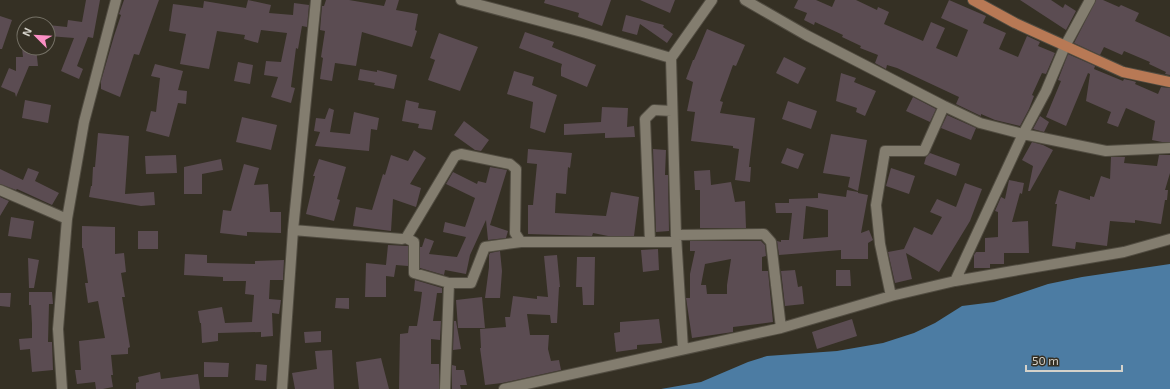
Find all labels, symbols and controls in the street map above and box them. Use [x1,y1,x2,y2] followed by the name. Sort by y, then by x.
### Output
[16,16,56,56] north arrow
[19,25,34,38] text: N
[1026,347,1122,373] scale bar
[1032,353,1059,367] text: 50 m

